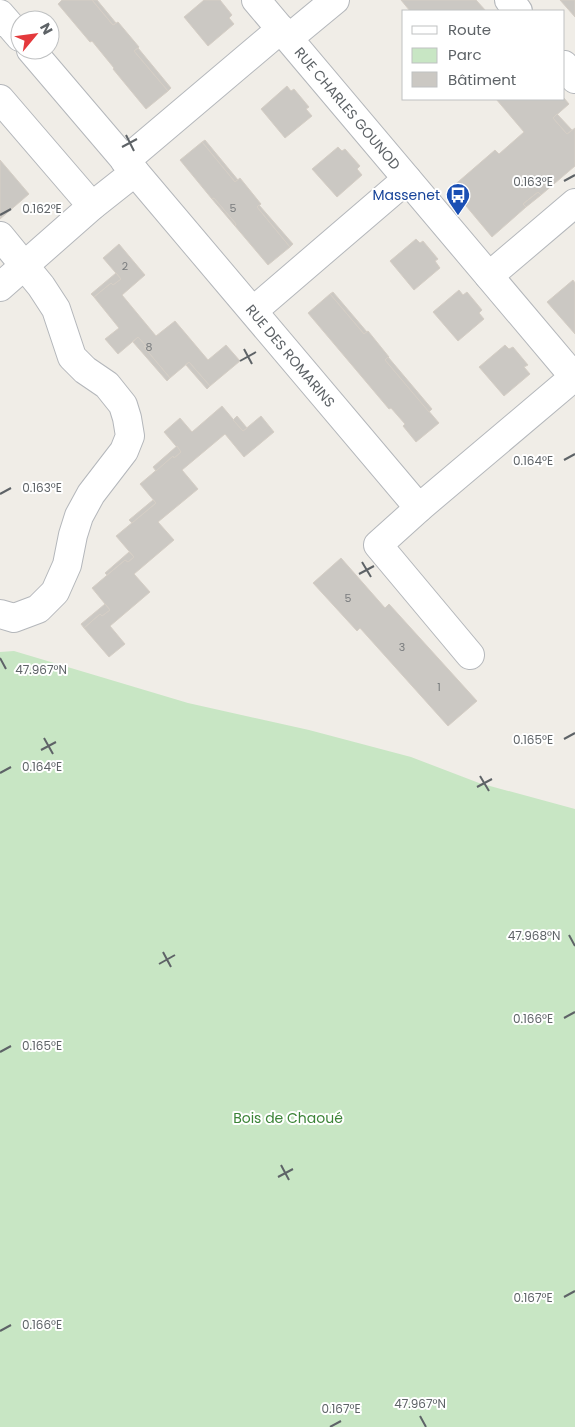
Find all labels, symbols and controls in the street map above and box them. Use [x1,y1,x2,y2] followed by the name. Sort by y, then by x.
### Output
[10,10,60,60] north arrow
[402,10,565,100] legend
[35,19,58,38] text: N
[448,19,491,40] text: Route
[290,43,405,174] street label: RUE CHARLES GOUNOD
[448,44,482,65] text: Parc
[448,69,516,90] text: Bâtiment
[513,173,553,190] text: 0.163°E
[445,182,471,216] bus stop icon: Massenet
[372,185,440,205] place label: Massenet
[22,200,62,217] text: 0.162°E
[230,200,237,216] house number: 5
[122,258,128,274] house number: 2
[241,300,340,412] street label: RUE DES ROMARINS
[146,339,153,355] house number: 8
[513,452,553,469] text: 0.164°E
[22,479,62,496] text: 0.163°E
[345,590,352,606] house number: 5
[399,639,405,655] house number: 3
[15,661,67,678] text: 47.967°N
[437,679,441,695] house number: 1
[513,731,553,748] text: 0.165°E
[22,758,62,775] text: 0.164°E
[508,927,560,944] text: 47.968°N
[513,1010,553,1027] text: 0.166°E
[22,1037,62,1054] text: 0.165°E
[233,1108,343,1128] park label: Bois de Chaoué
[513,1289,553,1306] text: 0.167°E
[22,1316,62,1333] text: 0.166°E
[394,1395,446,1412] text: 47.967°N
[321,1400,361,1417] text: 0.167°E

